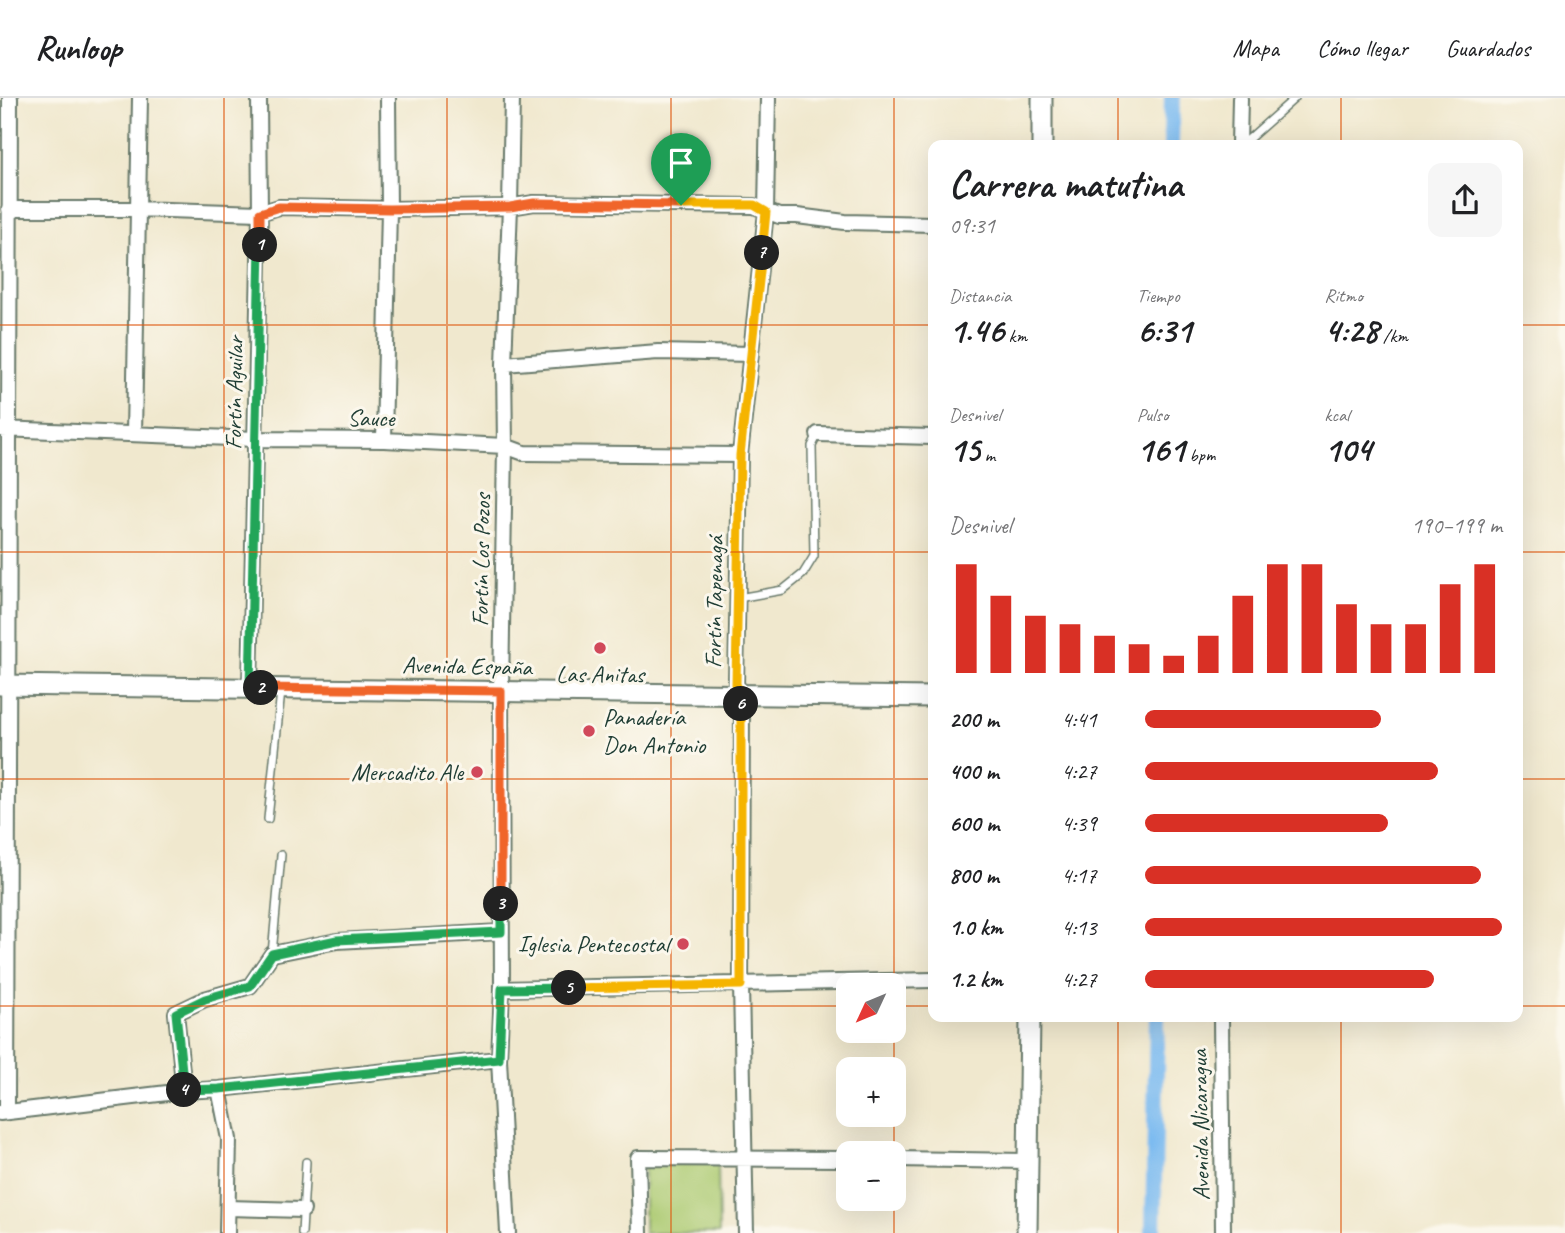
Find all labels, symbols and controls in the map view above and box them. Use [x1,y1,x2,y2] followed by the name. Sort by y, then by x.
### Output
[35,27,122,69] text: Runloop
[1232,33,1279,63] text: Mapa
[1317,33,1408,63] text: Cómo llegar
[1446,33,1530,63] text: Guardados
[651,133,711,205] pin
[662,144,700,182] icon: arrive
[949,161,1183,208] text: Carrera matutina
[1428,163,1502,237] button: share
[949,211,995,240] text: 09:31
[243,228,278,262] pin: 1
[255,232,264,256] text: 1
[744,236,780,270] pin: 7
[757,240,766,264] text: 7
[949,284,1011,308] text: Distancia
[1137,284,1180,308] text: Tiempo
[1324,284,1363,308] text: Ritmo
[949,308,1004,353] text: 1.46
[1137,308,1192,353] text: 6:31
[1324,308,1379,353] text: 4:28
[1004,324,1027,348] text: km
[1379,324,1408,348] text: /km
[218,334,250,450] street label: Fortín Aguilar
[347,403,397,433] street label: Sauce
[949,403,1001,427] text: Desnivel
[1137,403,1169,427] text: Pulso
[1324,403,1349,427] text: kcal
[949,427,980,472] text: 15
[1137,427,1185,472] text: 161
[1324,427,1372,472] text: 104
[980,443,995,467] text: m
[1185,443,1215,467] text: bpm
[465,491,497,627] street label: Fortín Los Pozos
[949,511,1011,540] text: Desnivel
[1411,511,1502,540] text: 190–199 m
[698,533,730,668] street label: Fortín Tapenagá
[592,640,608,656] marker: Las Anitas
[402,650,534,682] street label: Avenida España
[556,659,647,689] place label: Las Anitas
[244,670,278,706] pin: 2
[256,675,265,699] text: 2
[724,686,758,722] pin: 6
[736,691,745,715] text: 6
[603,702,707,760] place label: Panadería Don Antonio
[949,705,999,734] text: 200 m
[1061,705,1097,734] text: 4:41
[581,723,597,739] marker: Panadería Don Antonio
[351,757,465,787] place label: Mercadito Ale
[949,757,999,786] text: 400 m
[1061,757,1097,786] text: 4:27
[469,764,485,780] marker: Mercadito Ale
[949,809,999,838] text: 600 m
[1061,809,1097,838] text: 4:39
[949,861,999,890] text: 800 m
[1061,861,1097,890] text: 4:17
[484,886,518,922] pin: 3
[496,891,505,915] text: 3
[949,913,1003,942] text: 1.0 km
[1061,913,1097,942] text: 4:13
[518,929,673,959] place label: Iglesia Pentecostal
[675,936,691,952] marker: Iglesia Pentecostal
[949,965,1003,994] text: 1.2 km
[1061,965,1097,994] text: 4:27
[552,970,586,1006] pin: 5
[836,973,906,1043] north arrow
[836,973,906,1211] map controls
[564,975,573,999] text: 5
[1184,1048,1216,1201] street label: Avenida Nicaragua
[836,1057,906,1127] button: +
[166,1072,202,1108] pin: 4
[179,1077,188,1101] text: 4
[836,1141,906,1211] button: −

